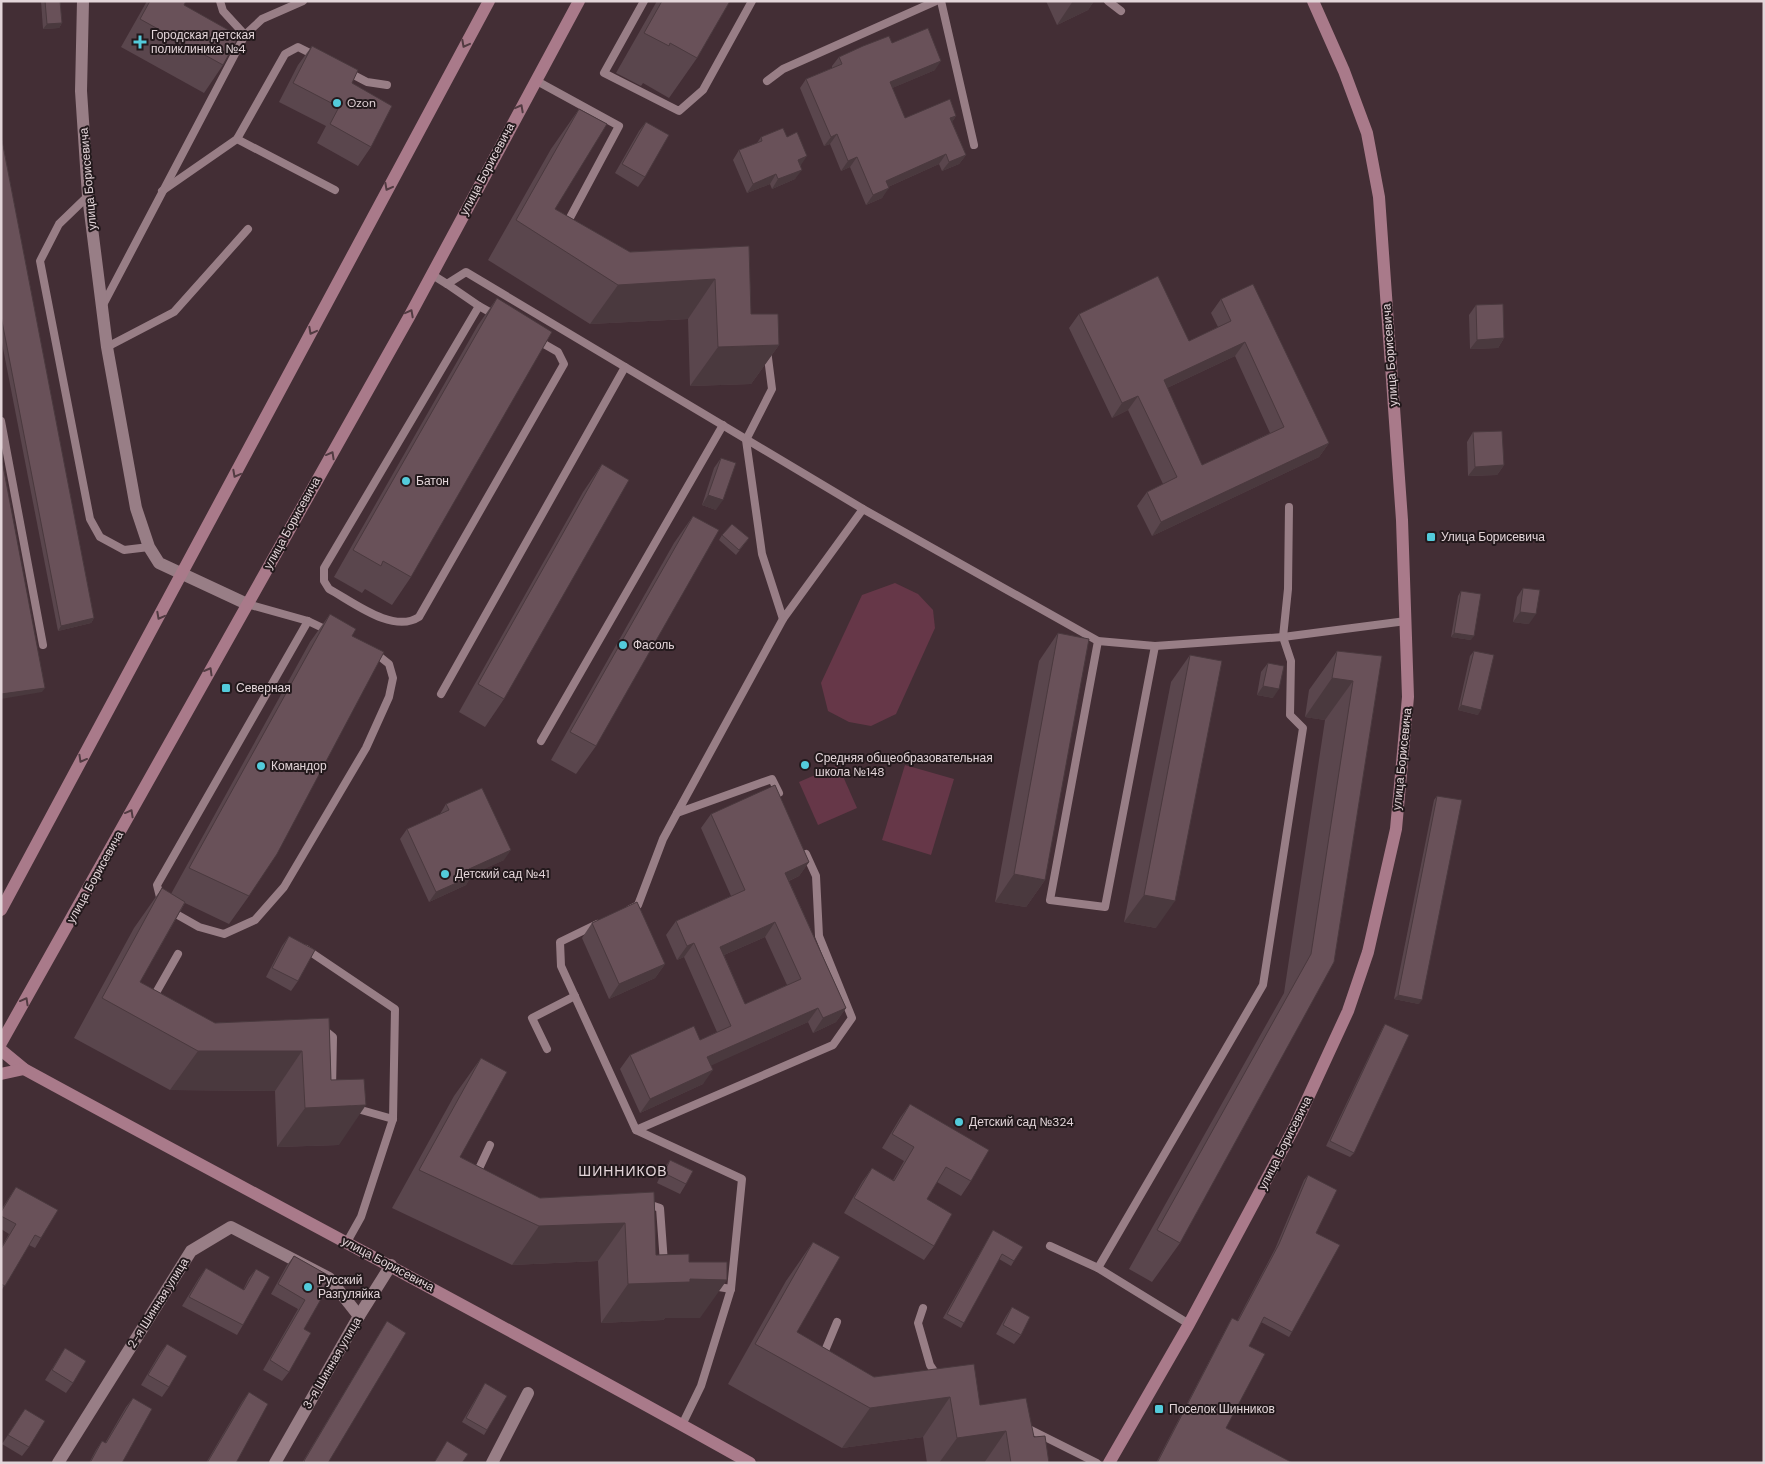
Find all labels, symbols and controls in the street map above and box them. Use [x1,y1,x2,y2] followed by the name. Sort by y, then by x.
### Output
[151,27,255,57] place label: Городская детская поликлиника №4
[133,35,147,49] marker: Городская детская поликлиника №4
[461,39,471,48] one-way arrow
[347,95,376,111] place label: Ozon
[331,97,343,109] marker: Ozon
[514,105,524,114] one-way arrow
[456,120,518,218] street label: улица Борисевича
[76,127,100,231] street label: улица Борисевича
[384,182,394,191] one-way arrow
[1378,303,1402,407] street label: улица Борисевича
[404,310,414,319] one-way arrow
[308,325,318,334] one-way arrow
[324,451,334,460] one-way arrow
[232,469,242,478] one-way arrow
[416,473,449,489] place label: Батон
[260,474,324,572] street label: улица Борисевича
[400,475,412,487] marker: Батон
[1441,529,1545,545] place label: Улица Борисевича
[1425,531,1437,543] marker: Улица Борисевича
[156,611,166,620] one-way arrow
[633,637,675,653] place label: Фасоль
[617,639,629,651] marker: Фасоль
[202,667,212,676] one-way arrow
[236,680,291,696] place label: Северная
[220,682,232,694] marker: Северная
[1389,707,1415,811] street label: улица Борисевича
[815,750,993,780] place label: Средняя общеобразовательная школа №148
[79,754,89,763] one-way arrow
[271,758,327,774] place label: Командор
[799,759,811,771] marker: Средняя общеобразовательная школа №148
[255,760,267,772] marker: Командор
[124,810,134,819] one-way arrow
[63,828,127,926] street label: улица Борисевича
[455,866,549,882] place label: Детский сад №41
[439,868,451,880] marker: Детский сад №41
[19,997,29,1006] one-way arrow
[1255,1093,1316,1192] street label: улица Борисевича
[969,1114,1073,1130] place label: Детский сад №324
[953,1116,965,1128] marker: Детский сад №324
[578,1162,668,1180] district label: ШИННИКОВ
[339,1233,437,1295] street label: улица Борисевича
[124,1255,192,1351] street label: 2-я Шинная улица
[318,1272,380,1302] place label: Русский Разгуляйка
[302,1281,314,1293] marker: Русский Разгуляйка
[299,1314,365,1412] street label: 3-я Шинная улица
[1169,1401,1275,1417] place label: Поселок Шинников
[1153,1403,1165,1415] marker: Поселок Шинников

